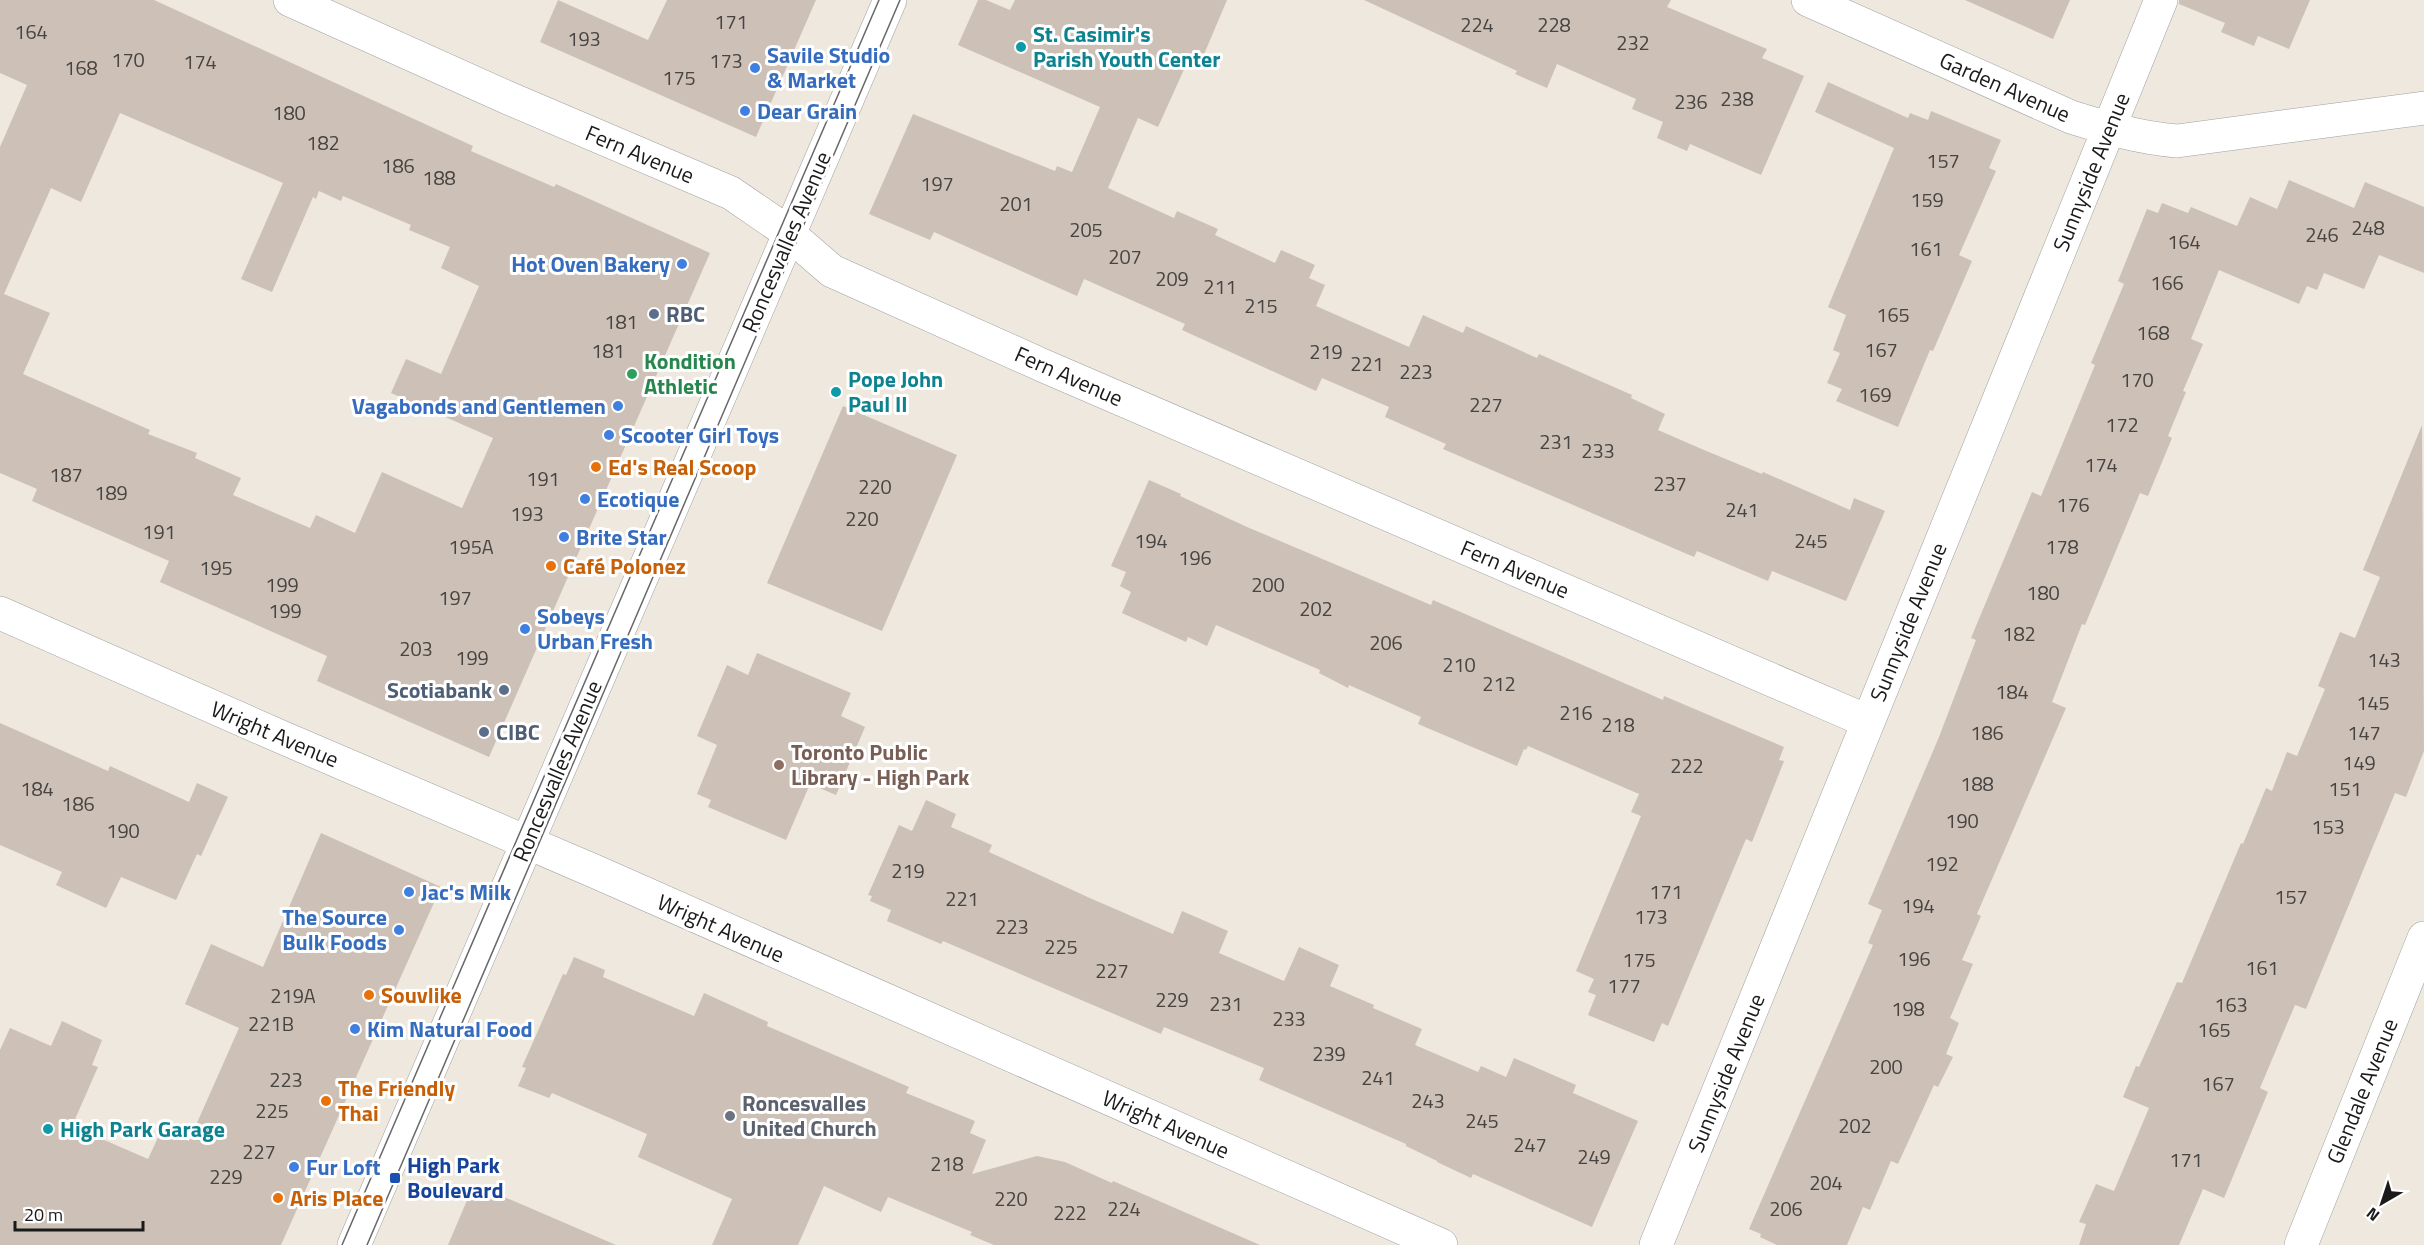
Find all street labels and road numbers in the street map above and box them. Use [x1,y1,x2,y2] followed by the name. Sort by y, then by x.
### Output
[1934,43,2076,131] street label: Garden Avenue
[2044,87,2138,257] street label: Sunnyside Avenue
[580,116,700,192] street label: Fern Avenue
[732,146,840,338] street label: Roncesvalles Avenue
[1009,337,1129,415] street label: Fern Avenue
[1455,531,1575,607] street label: Fern Avenue
[1861,537,1955,707] street label: Sunnyside Avenue
[503,675,611,867] street label: Roncesvalles Avenue
[206,692,344,776] street label: Wright Avenue
[652,885,790,971] street label: Wright Avenue
[1679,988,1773,1158] street label: Sunnyside Avenue
[2317,1013,2407,1169] street label: Glendale Avenue
[1097,1081,1235,1167] street label: Wright Avenue

